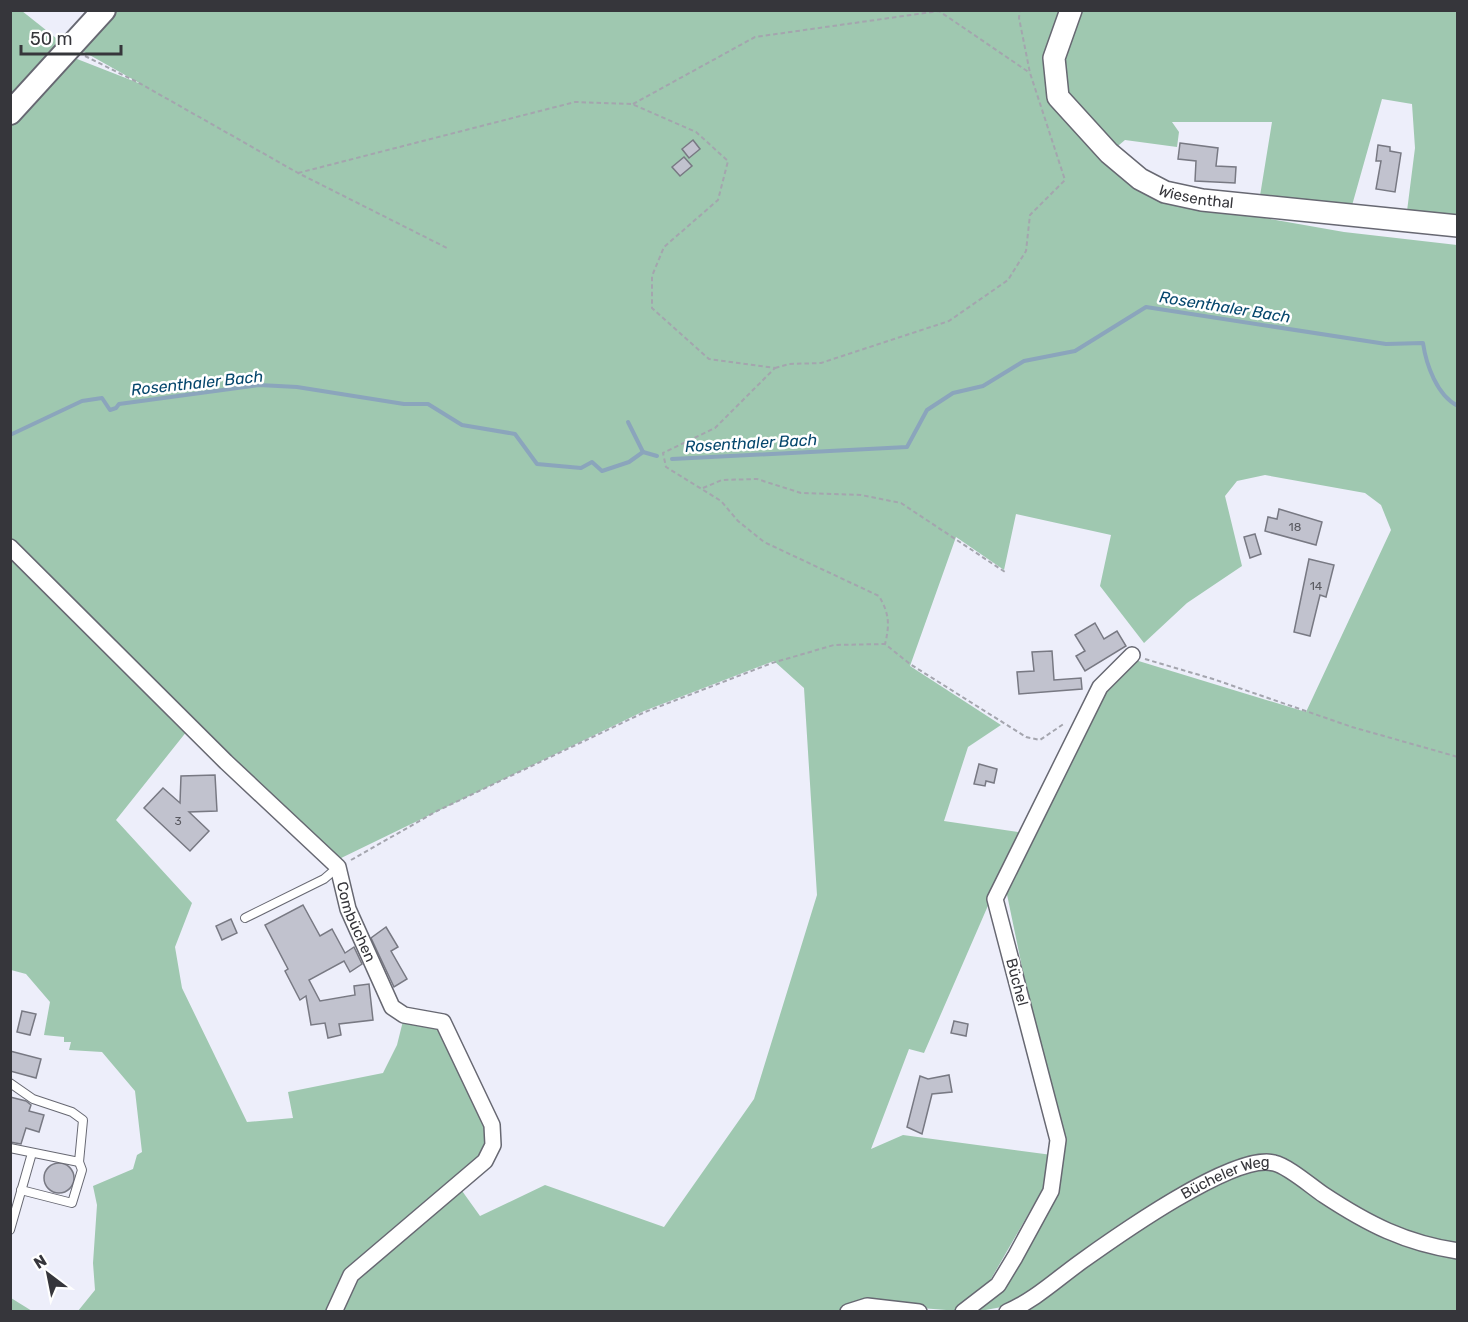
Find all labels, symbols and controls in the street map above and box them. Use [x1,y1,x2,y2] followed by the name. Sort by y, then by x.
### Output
[21,18,122,56] scale bar
[30,28,73,50] text: 50 m
[1155,181,1234,212] street label: Wiesenthal
[1158,287,1292,327] water label: Rosenthaler Bach
[130,367,264,399] water label: Rosenthaler Bach
[684,430,818,456] water label: Rosenthaler Bach
[1289,520,1301,534] house number: 18
[1310,579,1323,593] house number: 14
[174,814,182,828] house number: 3
[333,880,380,965] street label: Combüchen
[1002,956,1032,1008] street label: Büchel
[1178,1153,1270,1203] street label: Bücheler Weg
[18,1244,78,1304] north arrow
[30,1251,50,1273] text: N

